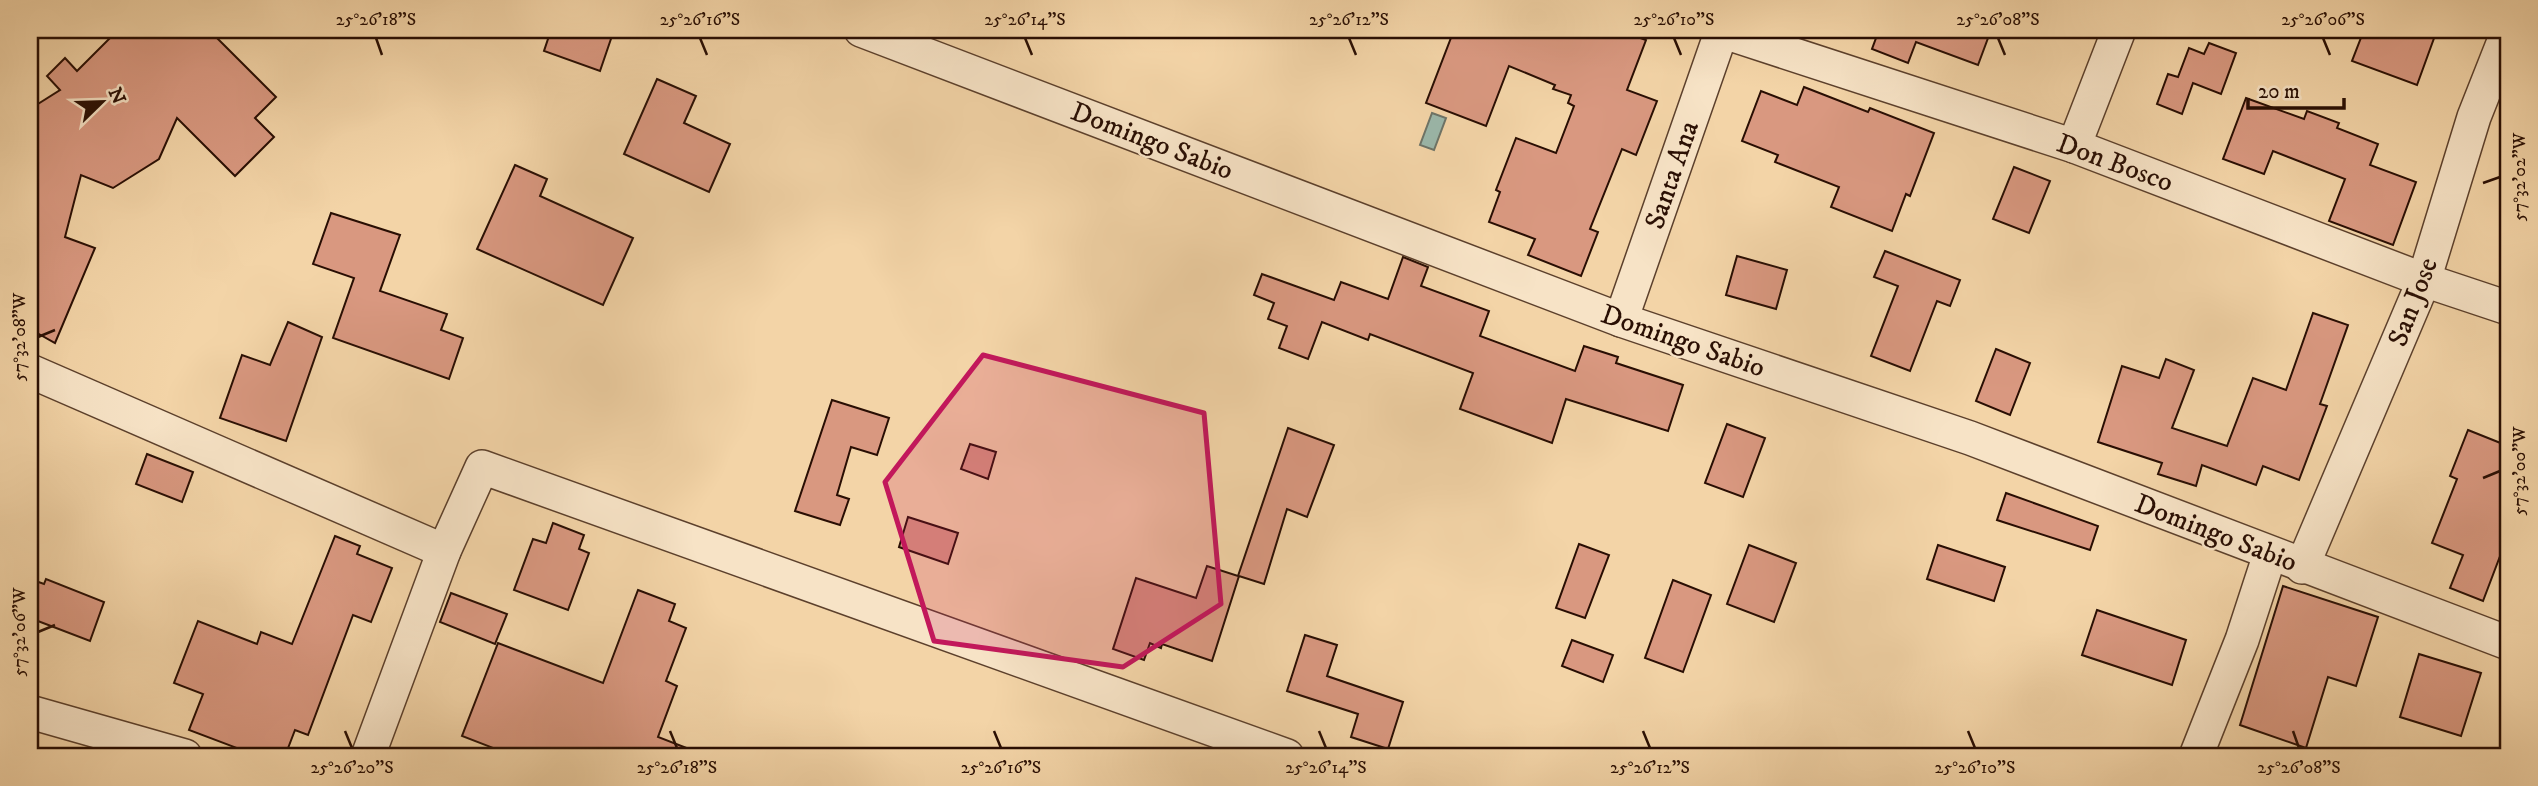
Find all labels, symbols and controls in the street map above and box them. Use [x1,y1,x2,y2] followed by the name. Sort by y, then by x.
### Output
[336,9,416,31] text: 25°26'18"S
[660,9,740,31] text: 25°26'16"S
[984,9,1066,31] text: 25°26'14"S
[1309,9,1389,31] text: 25°26'12"S
[1634,9,1714,31] text: 25°26'10"S
[1956,9,2040,31] text: 25°26'08"S
[2281,9,2365,31] text: 25°26'06"S
[66,66,136,136] north arrow
[2248,66,2344,110] scale bar
[2258,79,2300,105] text: 20 m
[103,84,130,108] text: N
[1066,94,1238,188] street label: Domingo Sabio
[1637,116,1707,234] street label: Santa Ana
[2052,126,2178,200] street label: Don Bosco
[2509,132,2531,221] text: 57°32'02"W
[2380,253,2446,351] street label: San Jose
[9,292,31,381] text: 57°32'08"W
[1596,297,1770,385] street label: Domingo Sabio
[2509,426,2531,516] text: 57°32'00"W
[2130,486,2302,580] street label: Domingo Sabio
[9,587,31,676] text: 57°32'06"W
[310,757,394,779] text: 25°26'20"S
[637,757,717,779] text: 25°26'18"S
[961,757,1041,779] text: 25°26'16"S
[1285,757,1367,779] text: 25°26'14"S
[1610,757,1690,779] text: 25°26'12"S
[1935,757,2015,779] text: 25°26'10"S
[2257,757,2341,779] text: 25°26'08"S

